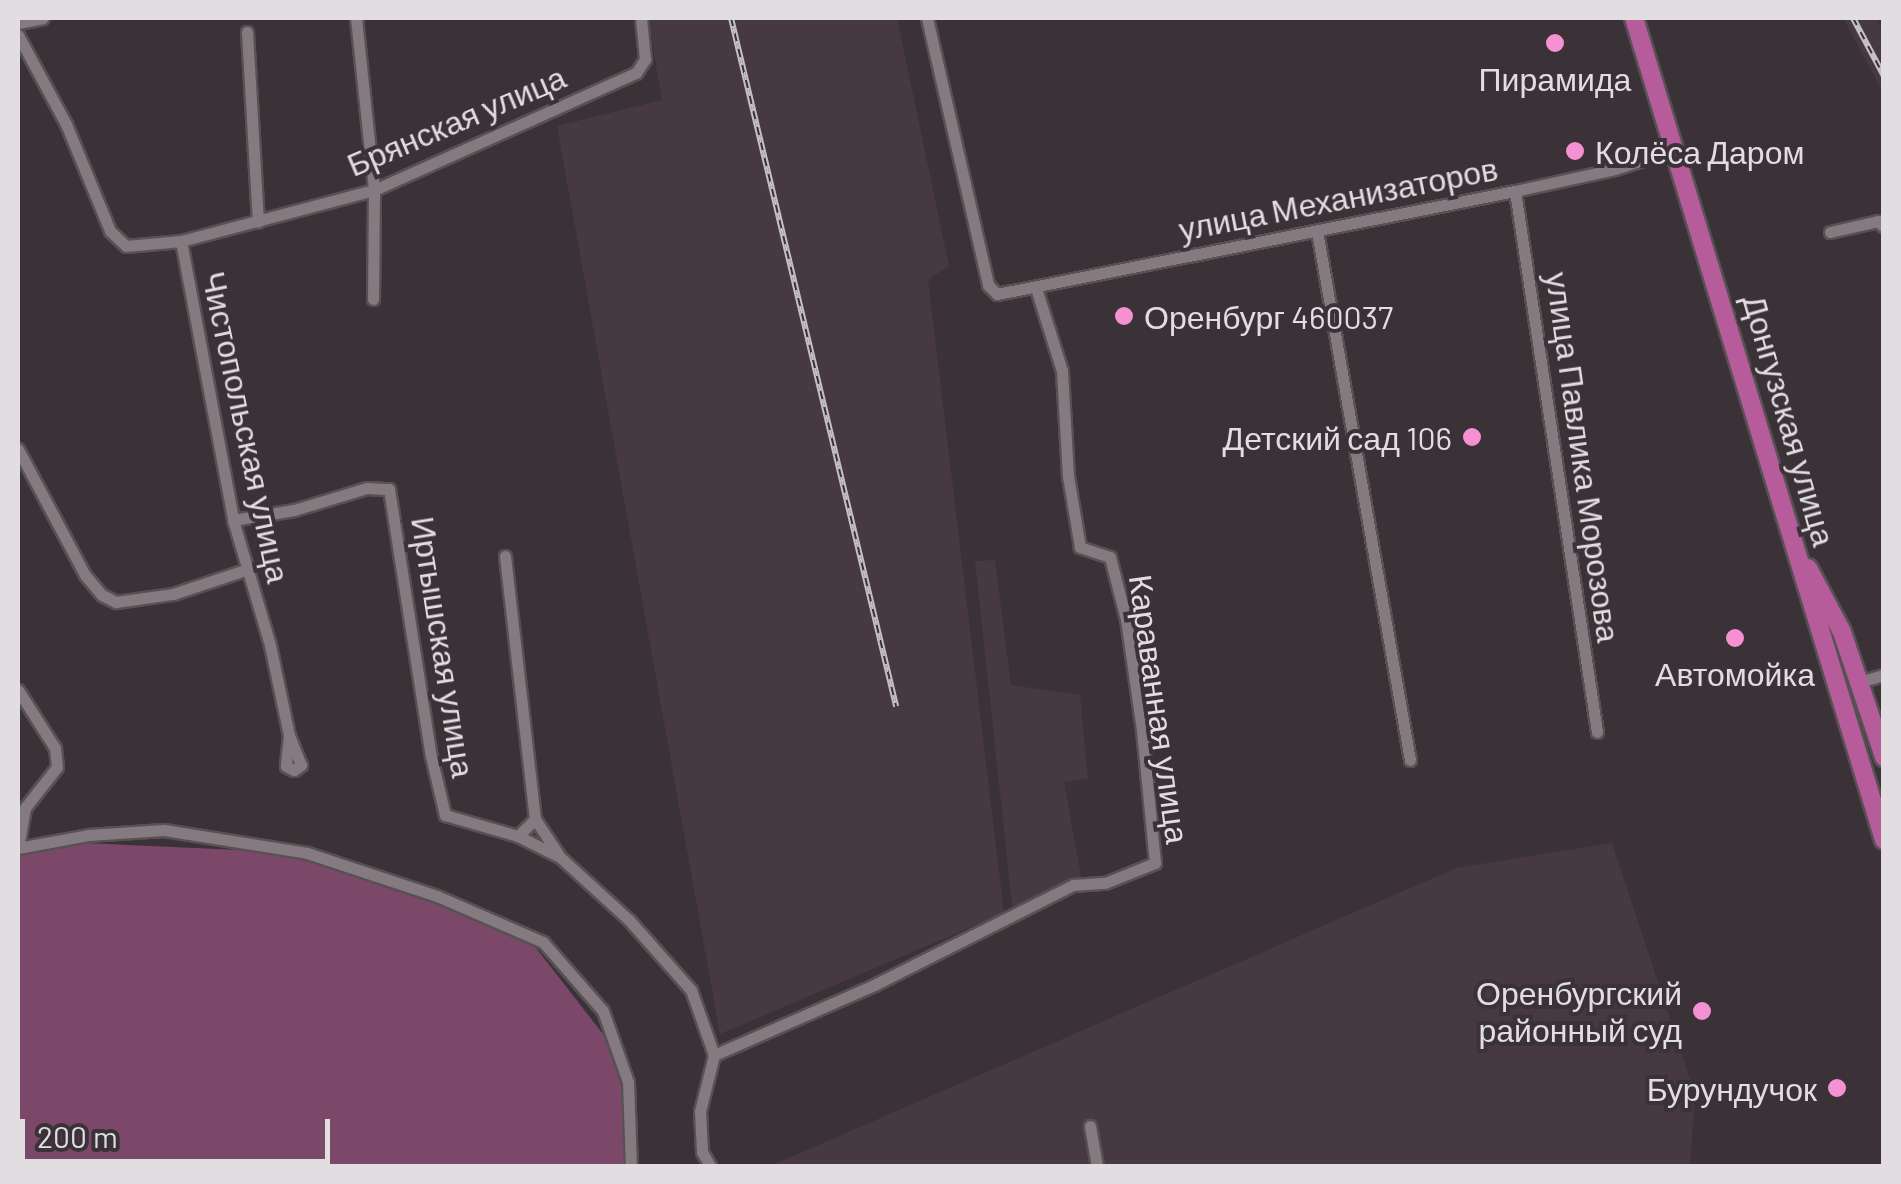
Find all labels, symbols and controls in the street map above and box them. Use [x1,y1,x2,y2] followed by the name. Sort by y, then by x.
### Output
[1544,32,1566,54] marker: Пирамида
[341,57,571,183] street label: Брянская улица
[1479,59,1631,97] place label: Пирамида
[1595,132,1804,170] place label: Колёса Даром
[1564,140,1586,162] marker: Колёса Даром
[1175,148,1501,248] street label: улица Механизаторов
[195,268,299,586] street label: Чистопольская улица
[1539,269,1629,645] street label: улица Павлика Морозова
[1736,290,1844,550] street label: Донгузская улица
[1144,297,1393,335] place label: Оренбург 460037
[1113,305,1135,327] marker: Оренбург 460037
[1223,418,1452,456] place label: Детский сад 106
[1461,426,1483,448] marker: Детский сад 106
[404,514,484,780] street label: Иртышская улица
[1122,572,1198,846] street label: Караванная улица
[1724,627,1746,649] marker: Автомойка
[1655,654,1815,692] place label: Автомойка
[1476,974,1682,1049] place label: Оренбургский районный суд
[1691,1000,1713,1022] marker: Оренбургский районный суд
[1647,1069,1817,1107] place label: Бурундучок
[1826,1077,1848,1099] marker: Бурундучок
[25,1099,335,1161] scale bar
[37,1118,118,1154] text: 200 m

